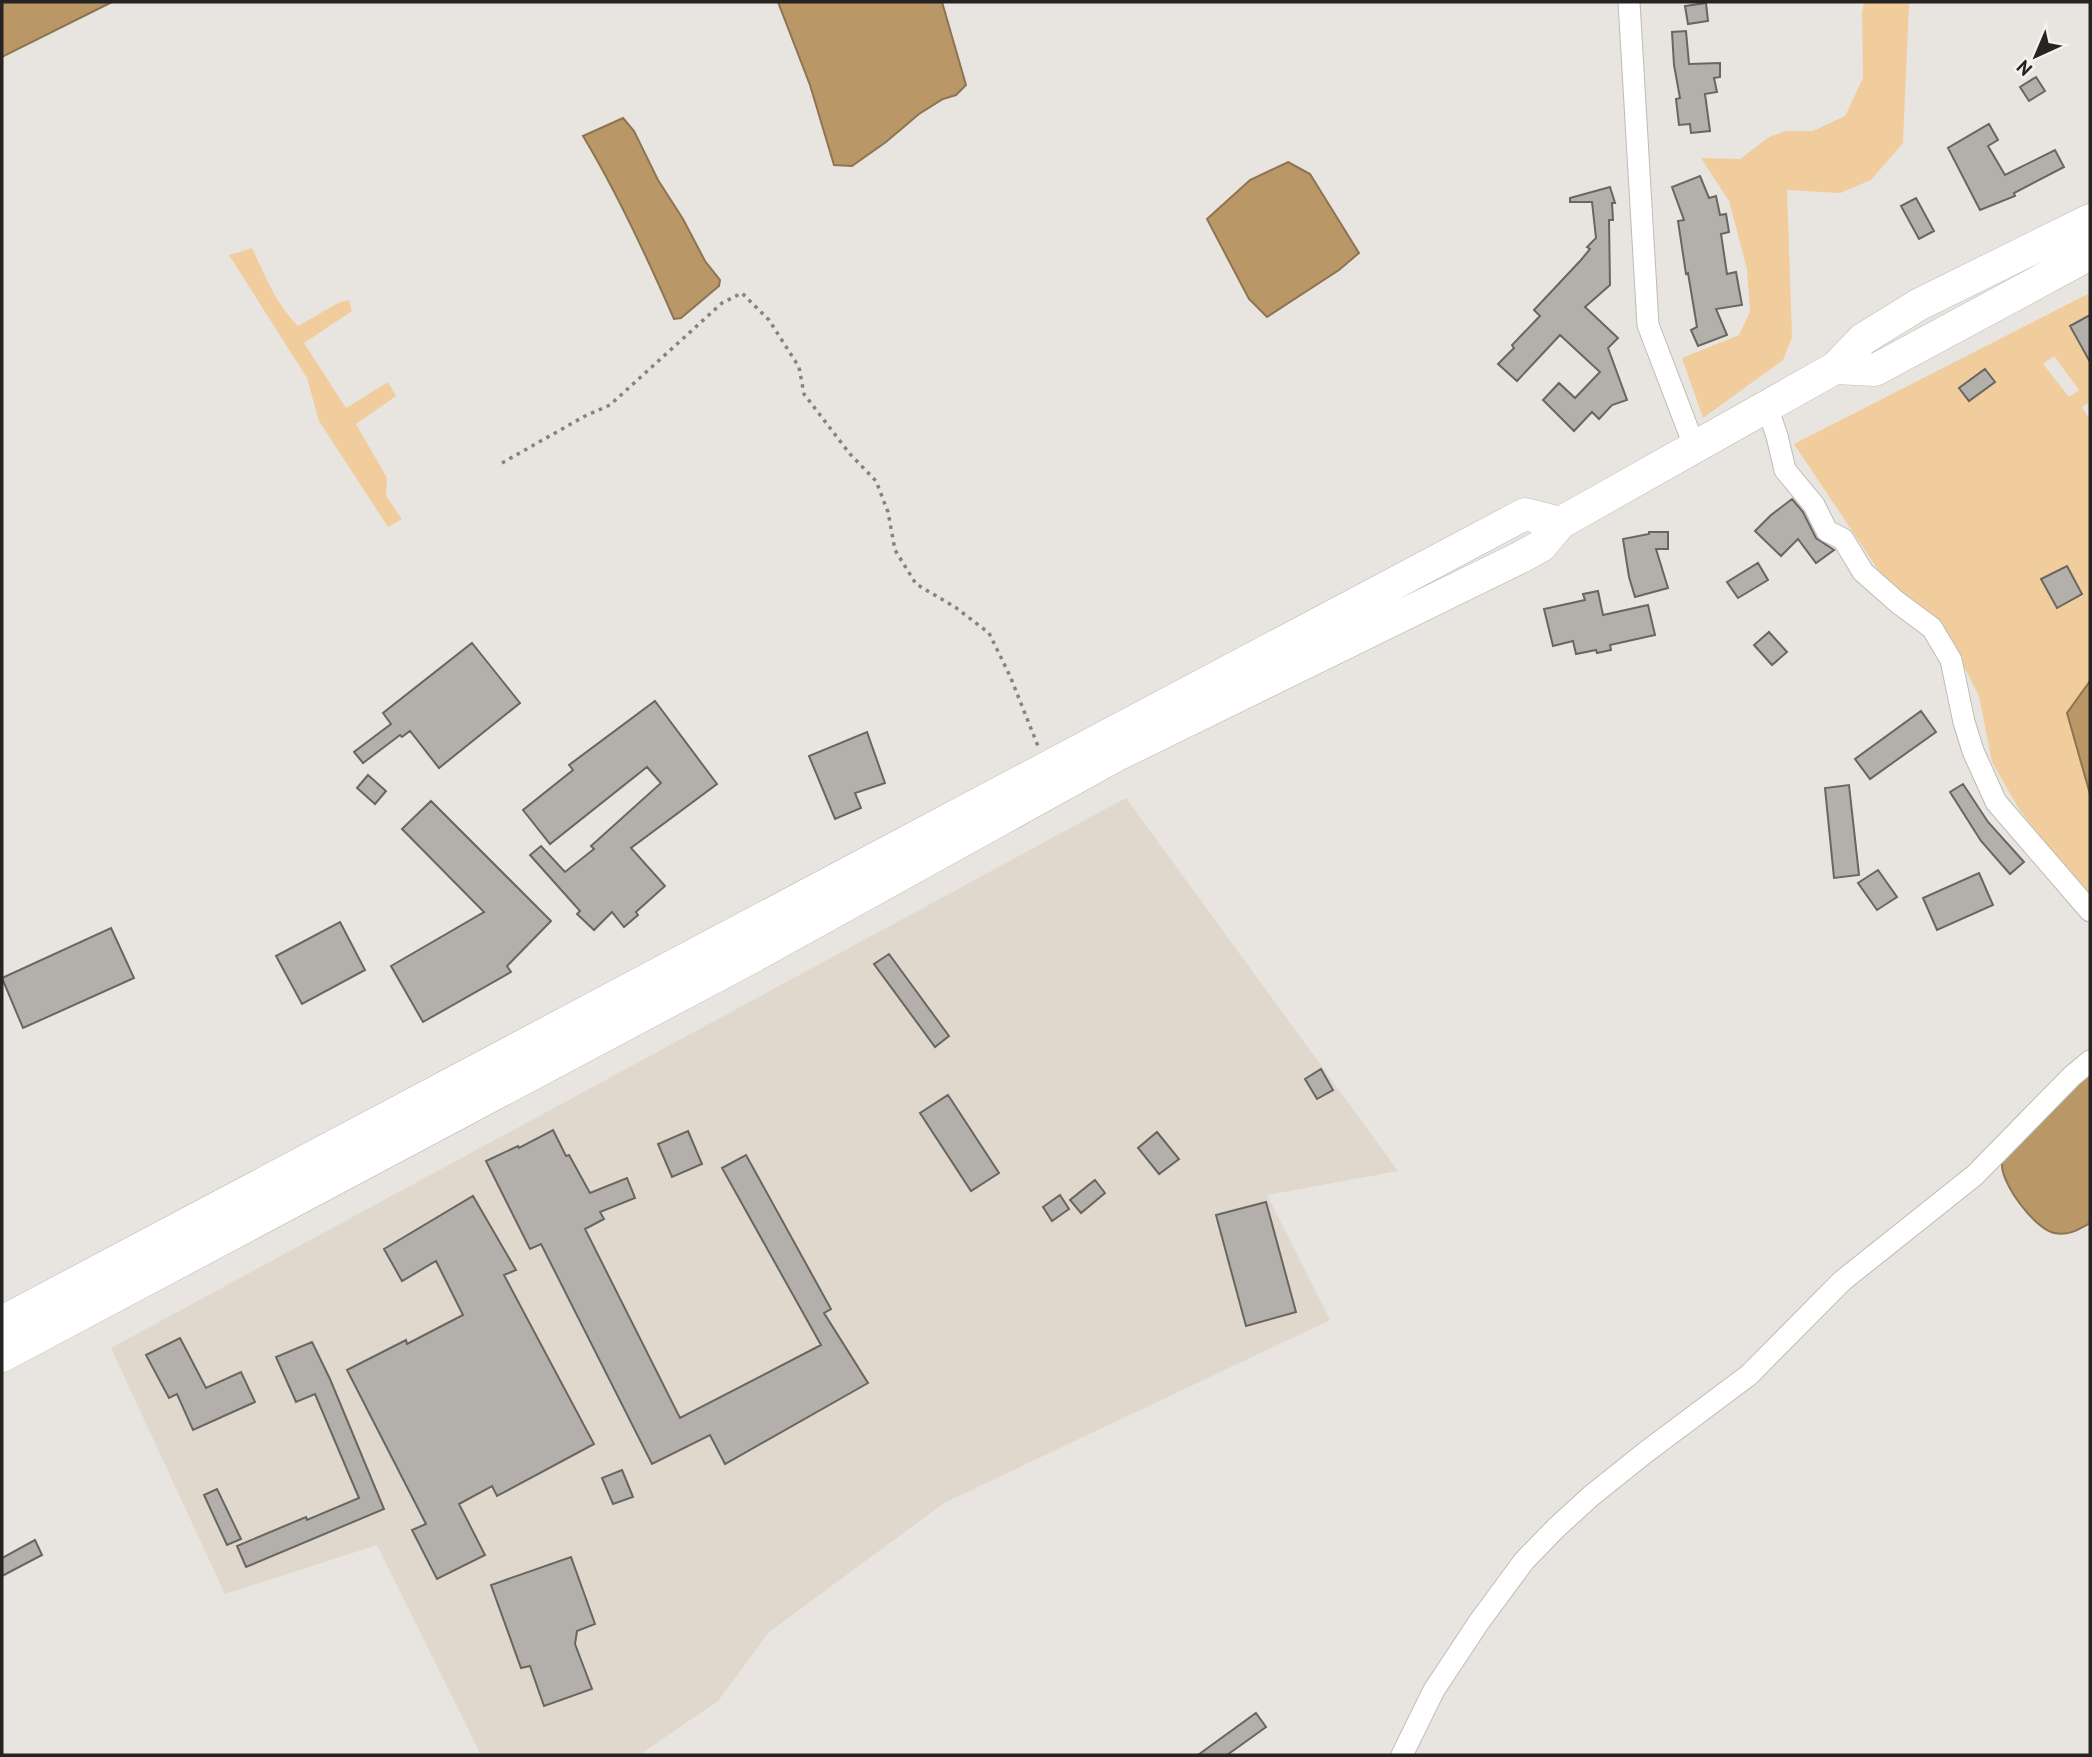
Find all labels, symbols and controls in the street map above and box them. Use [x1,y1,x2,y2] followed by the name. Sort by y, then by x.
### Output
[2001,21,2071,91] north arrow
[2011,55,2037,81] text: N

